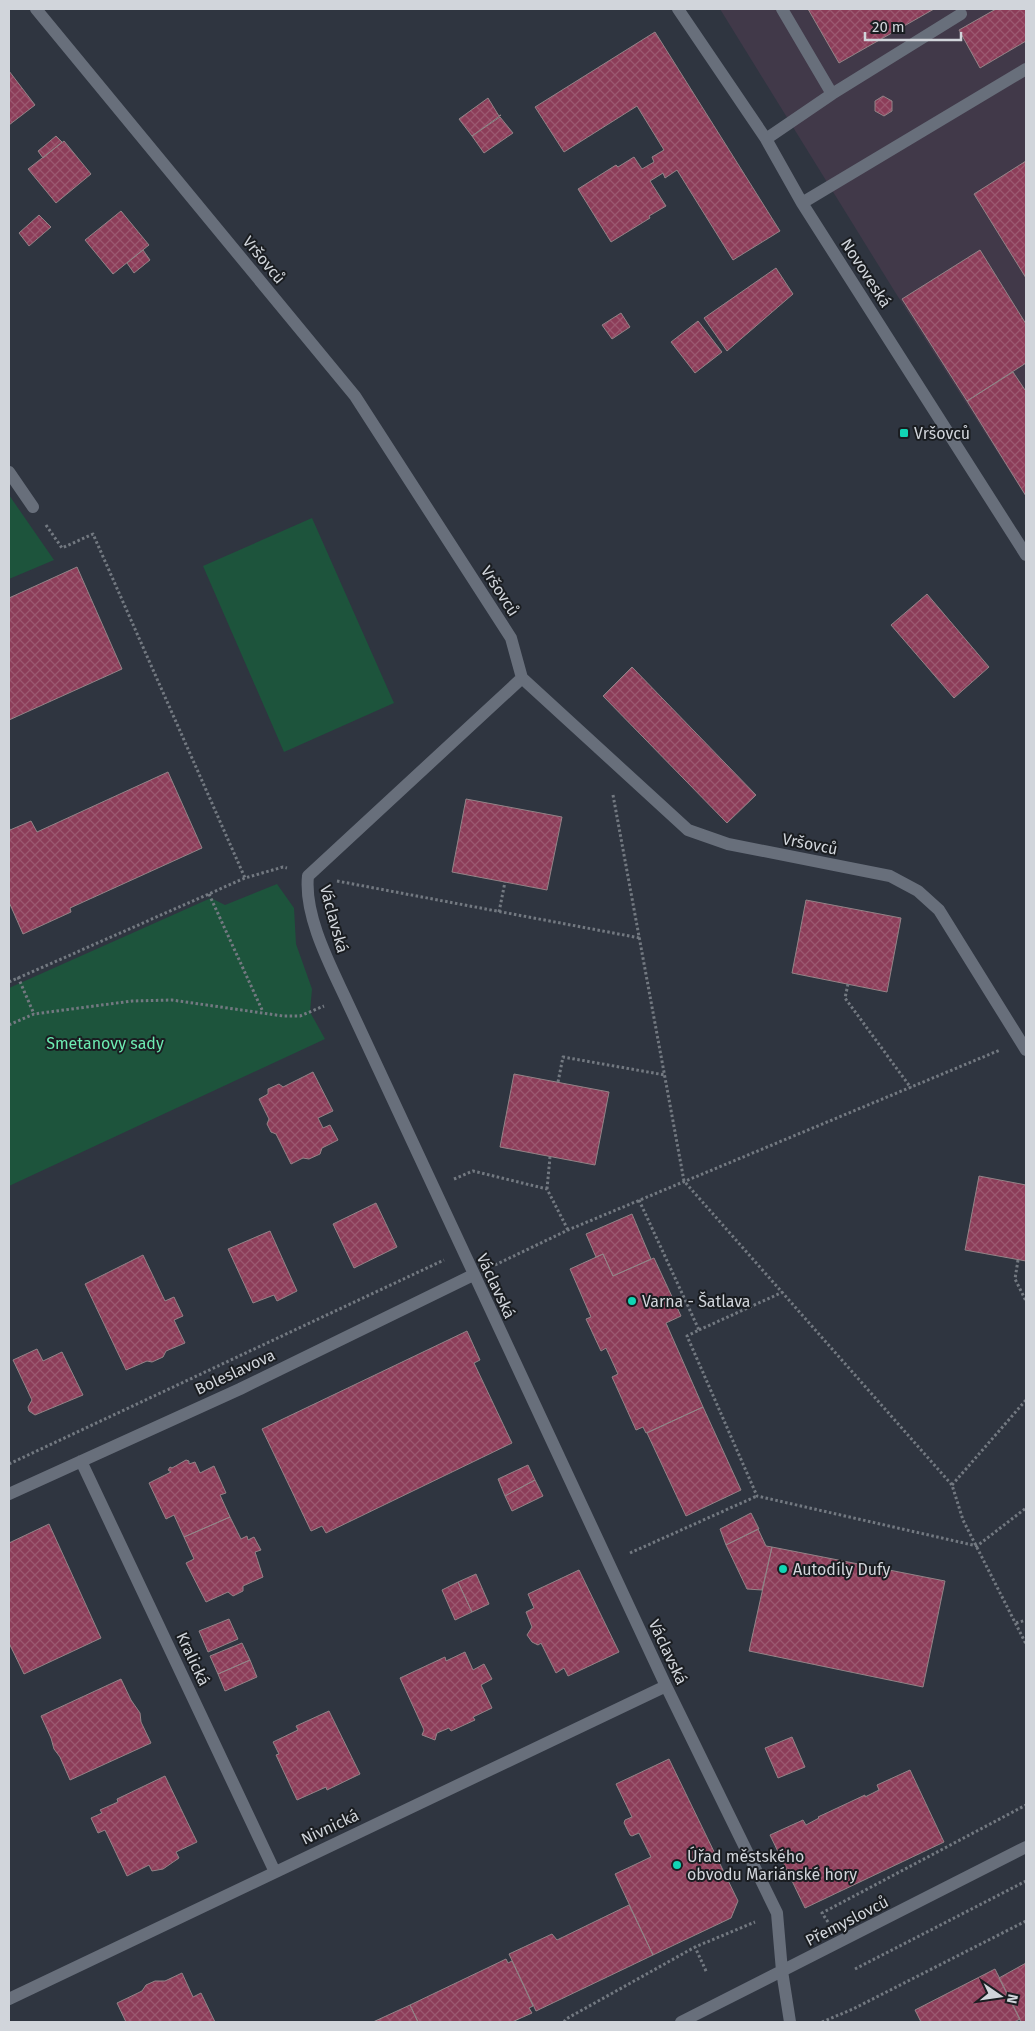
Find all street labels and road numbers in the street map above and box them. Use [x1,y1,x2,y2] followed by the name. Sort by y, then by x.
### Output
[239,232,289,288] street label: Vršovců
[837,235,895,311] street label: Novoveská
[477,562,523,620] street label: Vršovců
[781,829,839,859] street label: Vršovců
[316,883,352,955] street label: Václavská
[473,1250,519,1322] street label: Václavská
[192,1345,278,1399] street label: Boleslavova
[645,1616,691,1688] street label: Václavská
[172,1629,214,1689] street label: Kralická
[298,1805,362,1849] street label: Nivnická
[802,1892,892,1950] street label: Přemyslovců

